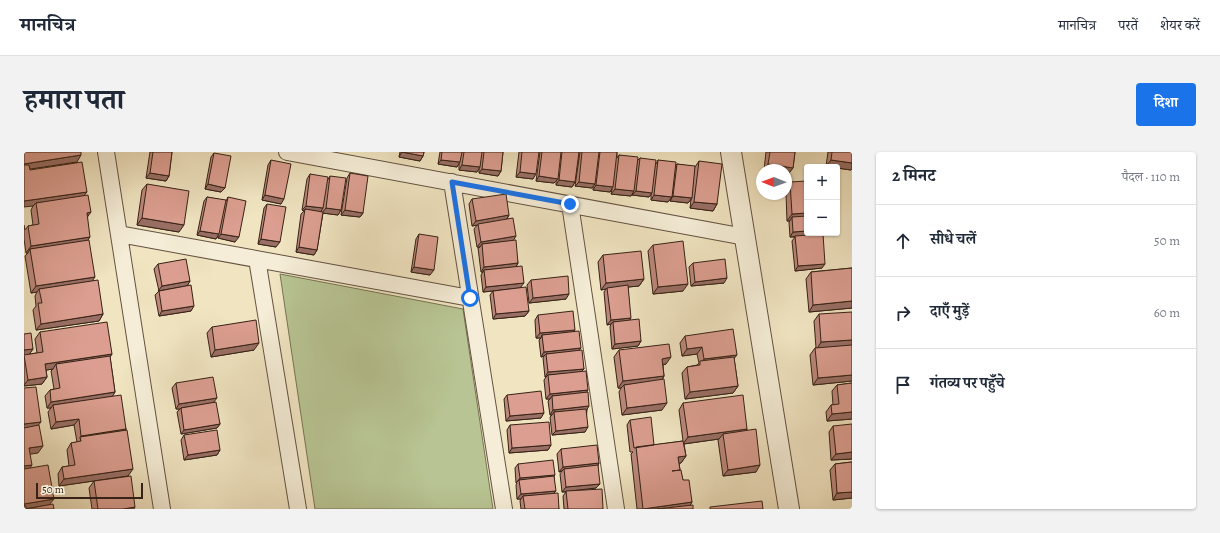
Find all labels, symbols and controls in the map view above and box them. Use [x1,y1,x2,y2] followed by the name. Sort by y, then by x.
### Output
[20,12,75,38] text: मानचित्र
[1058,16,1096,35] text: मानचित्र
[1118,16,1138,35] text: परतें
[1160,16,1200,35] text: शेयर करें
[24,81,124,119] text: हमारा पता
[1136,83,1196,126] button: दिशा
[756,164,792,200] north arrow
[804,164,840,236] map controls
[804,164,840,200] button: +
[892,164,935,187] text: 2 मिनट
[1122,168,1180,185] text: पैदल · 110 m
[561,195,579,213] route end
[804,200,840,236] button: −
[930,229,976,249] text: सीधे चलें
[892,230,914,252] icon: ahead
[1154,232,1180,249] text: 50 m
[461,289,479,307] route start
[930,301,969,321] text: दाएँ मुड़ें
[892,302,914,324] icon: right
[1154,304,1180,321] text: 60 m
[930,373,1005,393] text: गंतव्य पर पहुँचे
[892,374,914,396] icon: arrive
[36,481,143,500] scale bar
[42,482,64,497] text: 50 m

